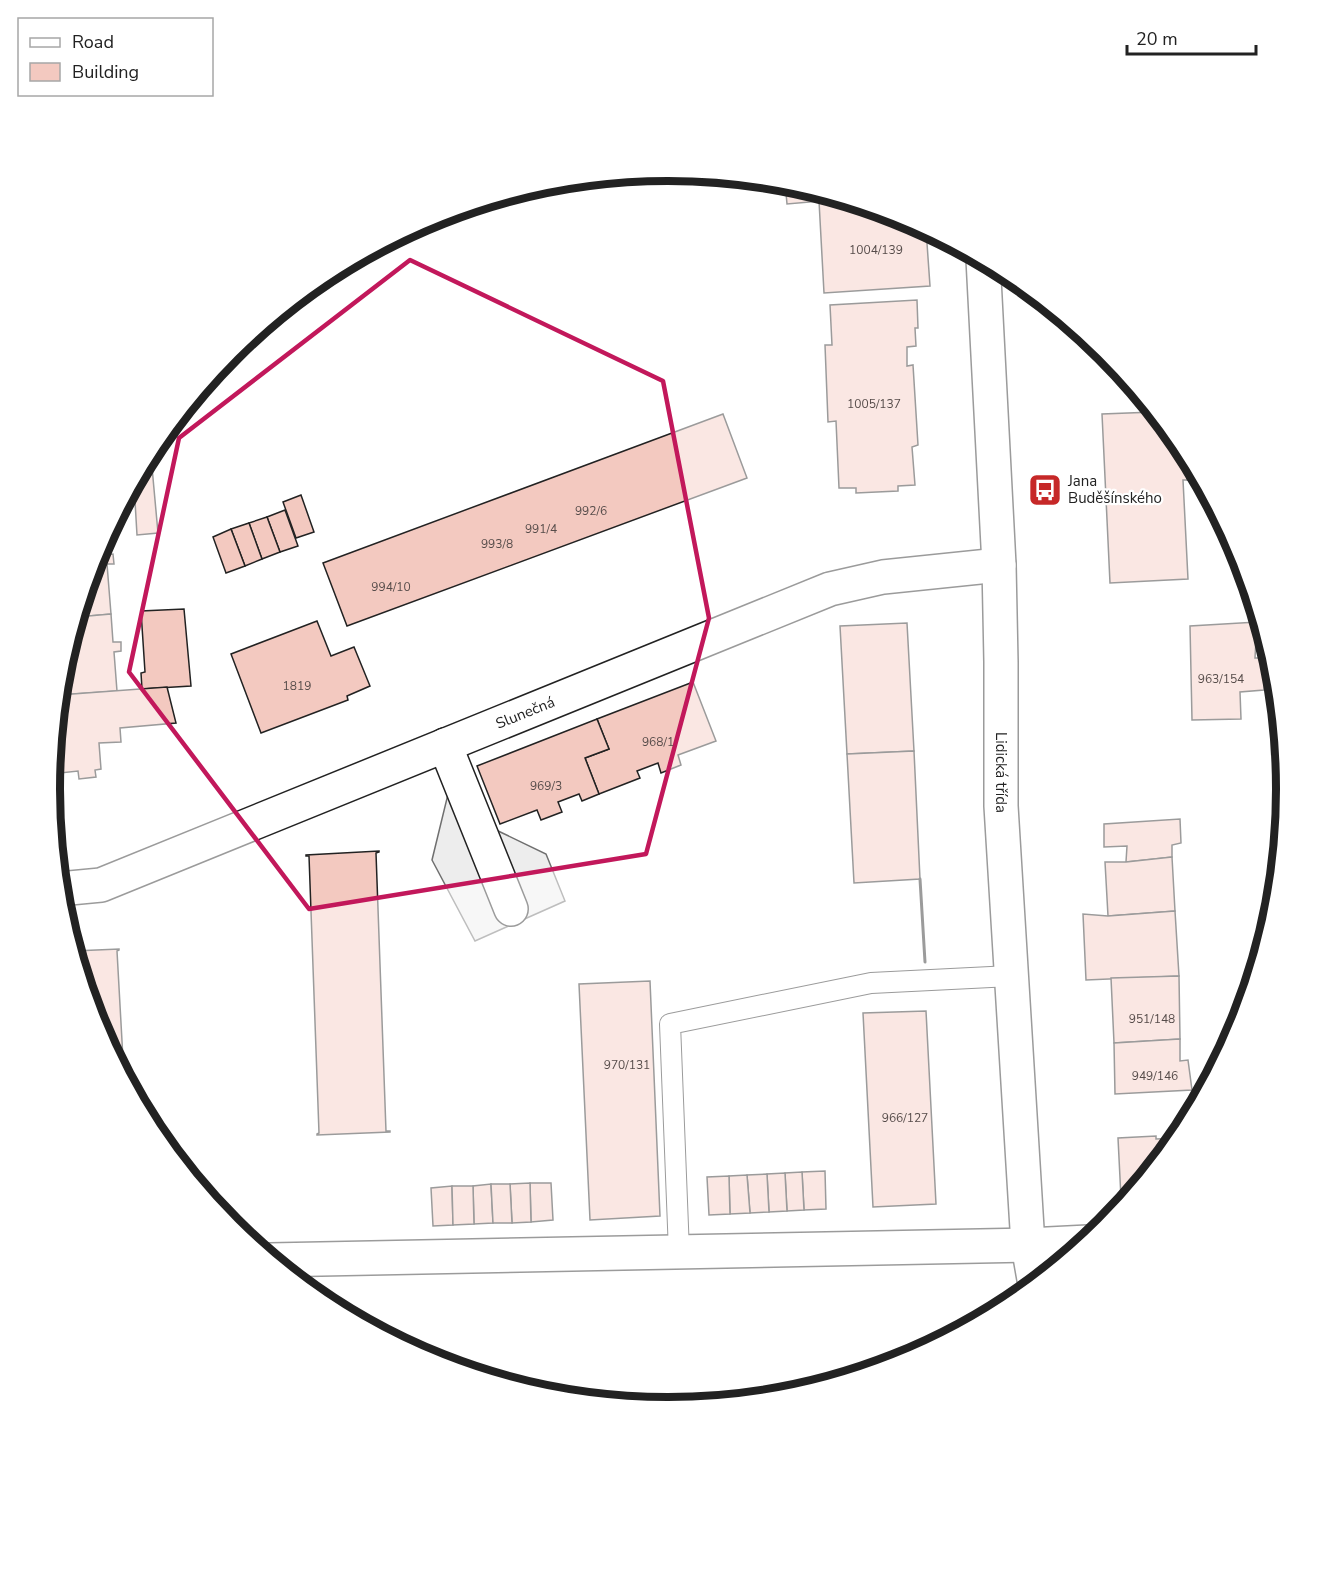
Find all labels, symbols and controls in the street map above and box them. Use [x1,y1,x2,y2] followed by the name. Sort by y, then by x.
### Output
[18,18,213,96] legend
[1127,18,1256,56] scale bar
[1136,27,1178,51] text: 20 m
[72,30,114,54] text: Road
[72,60,139,84] text: Building
[849,242,903,258] house number: 1004/139
[847,396,901,412] house number: 1005/137
[1067,471,1162,508] place label: Jana Buděšínského
[1027,472,1063,508] bus stop icon: Jana Buděšínského
[575,503,607,519] house number: 992/6
[525,521,557,537] house number: 991/4
[481,536,513,552] house number: 993/8
[371,579,411,595] house number: 994/10
[1198,671,1244,687] house number: 963/154
[283,678,311,694] house number: 1819
[493,692,558,734] street label: Slunečná
[991,732,1011,814] street label: Lidická třída
[642,734,674,750] house number: 968/1
[530,778,562,794] house number: 969/3
[1129,1011,1175,1027] house number: 951/148
[604,1057,650,1073] house number: 970/131
[1132,1068,1178,1084] house number: 949/146
[882,1110,928,1126] house number: 966/127

